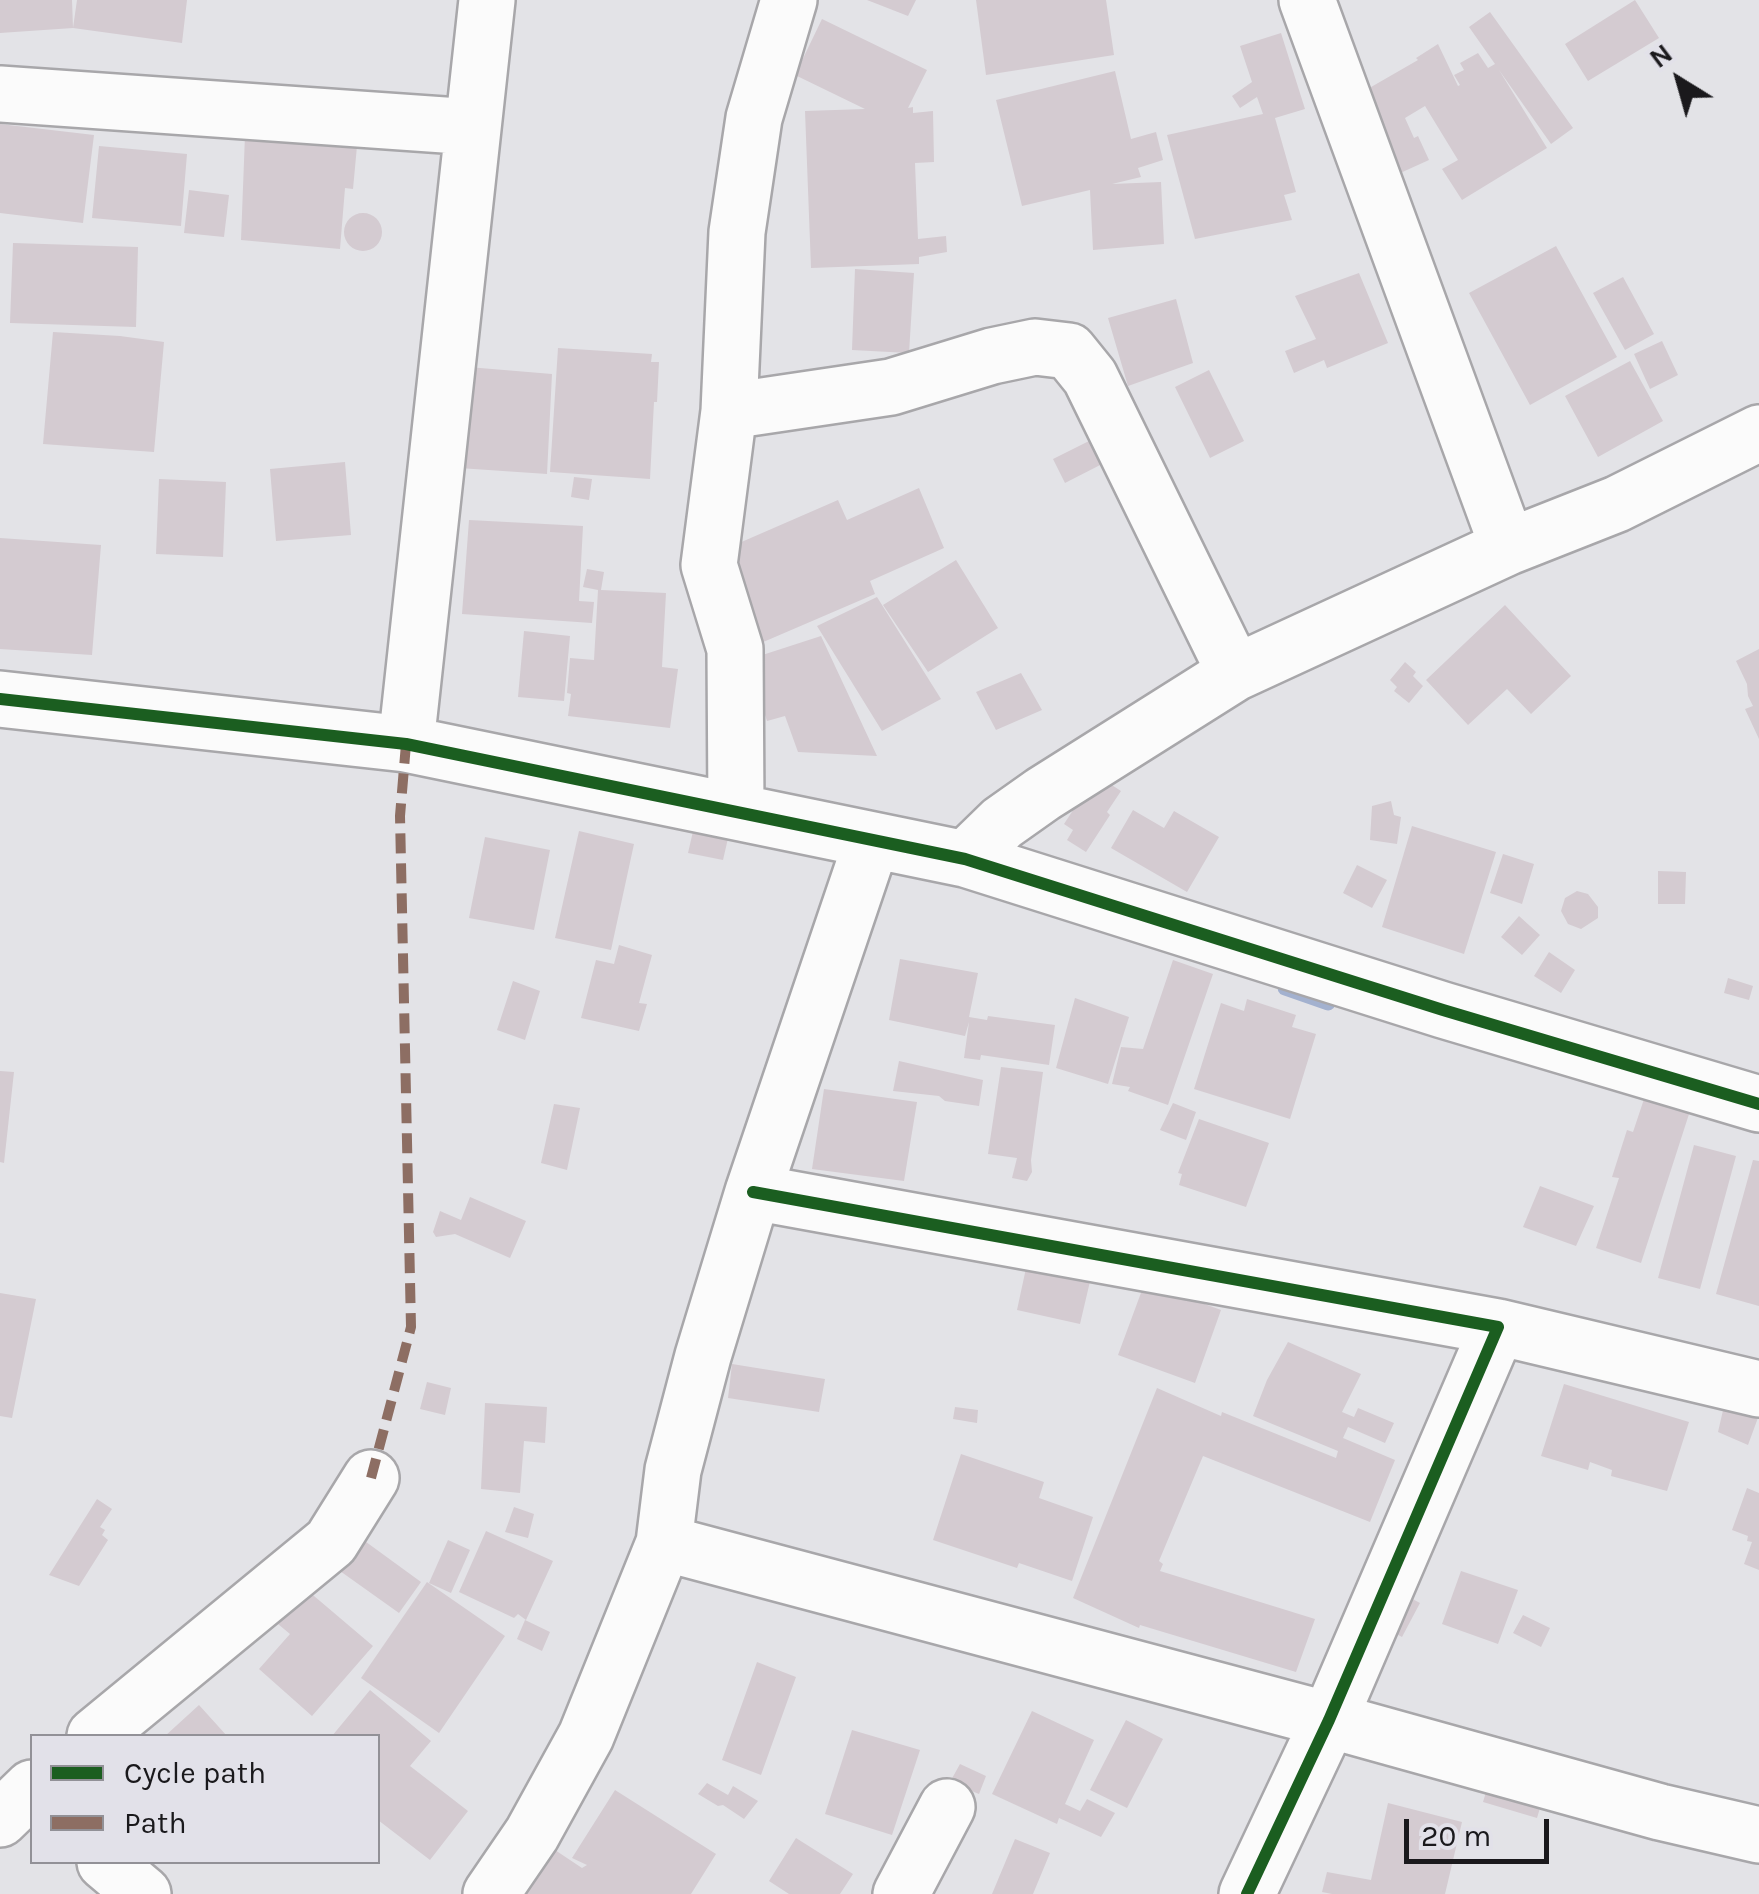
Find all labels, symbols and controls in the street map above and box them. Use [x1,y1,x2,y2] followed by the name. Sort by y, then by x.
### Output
[1629,30,1729,130] north arrow
[1643,36,1679,75] text: N
[30,1734,380,1864] legend
[124,1755,266,1791] text: Cycle path
[1409,1799,1554,1861] scale bar
[124,1805,187,1841] text: Path
[1421,1818,1491,1854] text: 20 m

